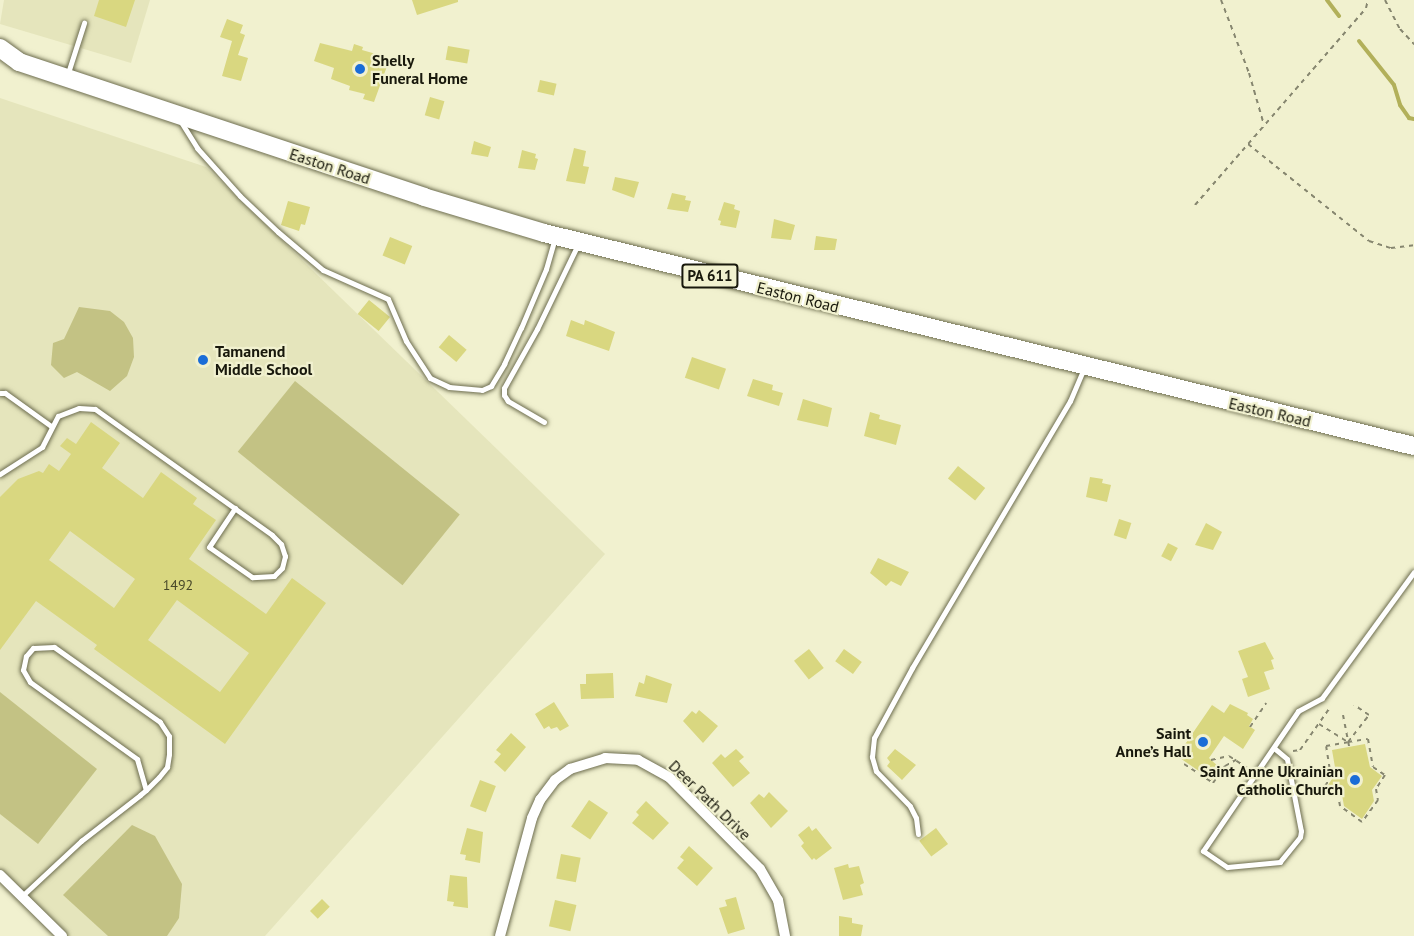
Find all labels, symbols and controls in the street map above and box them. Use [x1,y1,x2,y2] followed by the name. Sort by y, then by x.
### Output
[372,50,468,88] place label: Shelly Funeral Home
[353,62,367,76] marker: Shelly Funeral Home
[287,144,373,188] street label: Easton Road
[680,264,740,288] road number: PA 611
[755,278,841,316] street label: Easton Road
[215,341,312,379] place label: Tamanend Middle School
[196,353,210,367] marker: Tamanend Middle School
[1227,393,1313,431] street label: Easton Road
[163,577,193,593] house number: 1492
[1116,723,1191,761] place label: Saint Anne’s Hall
[1196,735,1210,749] marker: Saint Anne’s Hall
[665,756,755,844] street label: Deer Path Drive
[1199,761,1343,799] place label: Saint Anne Ukrainian Catholic Church
[1348,773,1362,787] marker: Saint Anne Ukrainian Catholic Church

